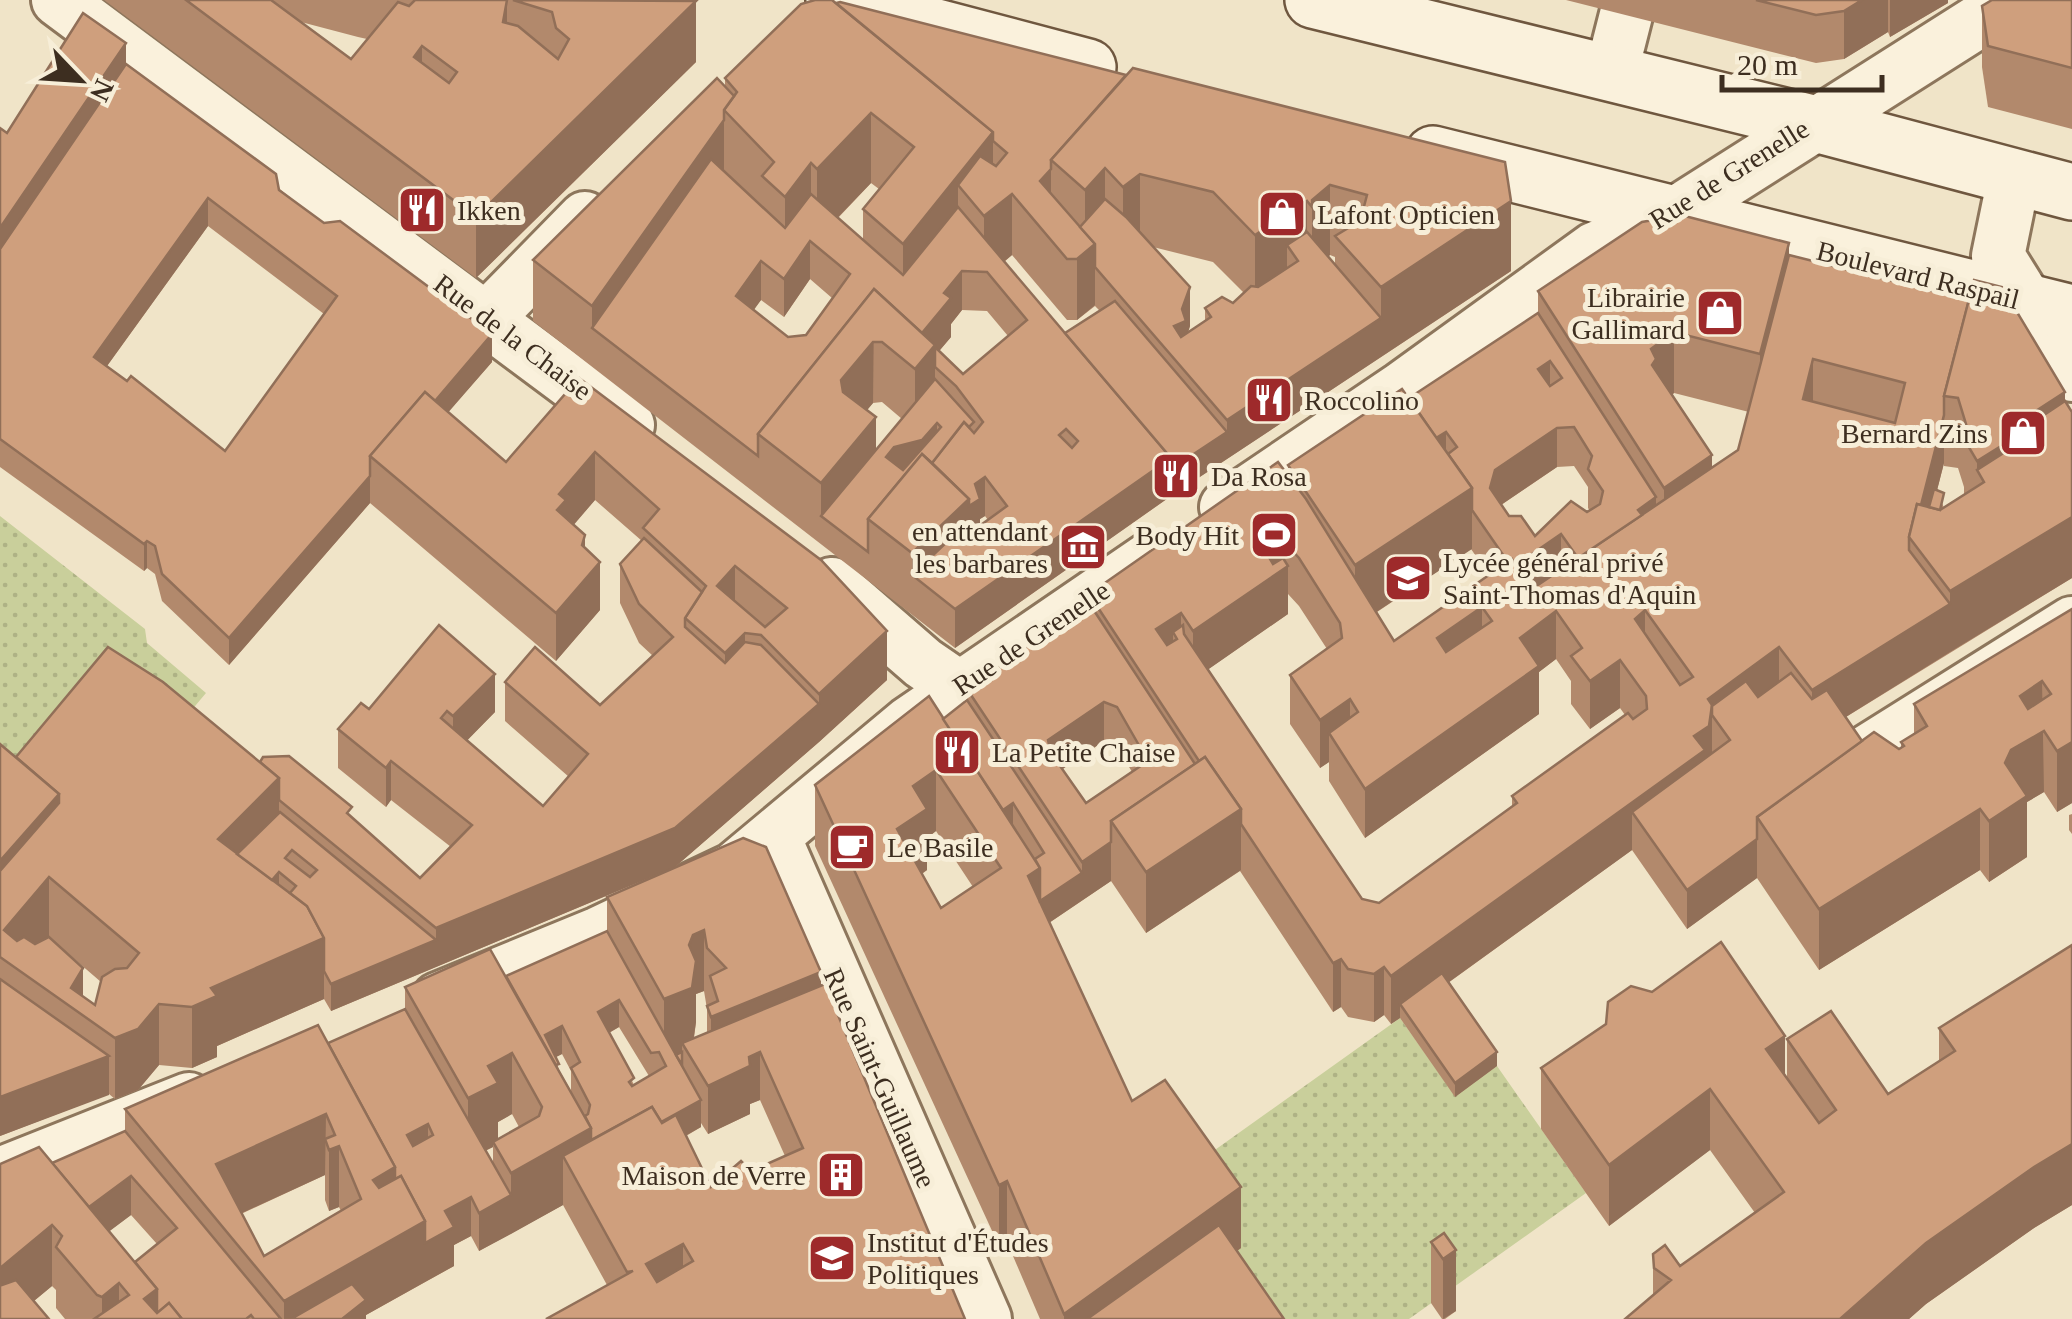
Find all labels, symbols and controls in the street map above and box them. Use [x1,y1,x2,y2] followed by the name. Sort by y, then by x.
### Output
[30,30,130,130] north arrow
[1722,30,1882,92] scale bar
[1737,48,1798,81] text: 20 m
[84,75,121,106] text: N
[1644,113,1814,235] street label: Rue de Grenelle
[396,184,448,236] restaurant icon: Ikken
[1256,188,1308,240] shop icon: Lafont Opticien
[457,195,521,226] place label: Ikken
[1317,199,1495,230] place label: Lafont Opticien
[1814,235,2023,315] street label: Boulevard Raspail
[428,268,598,406] street label: Rue de la Chaise
[1571,282,1685,345] place label: Librairie Gallimard
[1694,287,1746,339] shop icon: Librairie Gallimard
[1243,374,1295,426] restaurant icon: Roccolino
[1304,385,1419,416] place label: Roccolino
[1997,407,2049,459] shop icon: Bernard Zins
[1841,418,1988,449] place label: Bernard Zins
[1150,450,1202,502] restaurant icon: Da Rosa
[1211,461,1307,492] place label: Da Rosa
[1248,509,1300,561] sports icon: Body Hit
[912,516,1048,579] place label: en attendant les barbares
[1136,520,1239,551] place label: Body Hit
[1057,521,1109,573] museum icon: en attendant les barbares
[1443,547,1696,610] place label: Lycée général privé Saint-Thomas d'Aquin
[1382,552,1434,604] school or university icon: Lycée général privé Saint-Thomas d'Aquin
[947,574,1115,702] street label: Rue de Grenelle
[931,726,983,778] restaurant icon: La Petite Chaise
[992,737,1176,768] place label: La Petite Chaise
[826,821,878,873] cafe icon: Le Basile
[887,832,994,863] place label: Le Basile
[818,963,942,1193] street label: Rue Saint-Guillaume
[815,1149,867,1201] building icon: Maison de Verre
[621,1160,806,1191] place label: Maison de Verre
[867,1227,1049,1290] place label: Institut d'Études Politiques
[806,1232,858,1284] school or university icon: Institut d'Études Politiques

